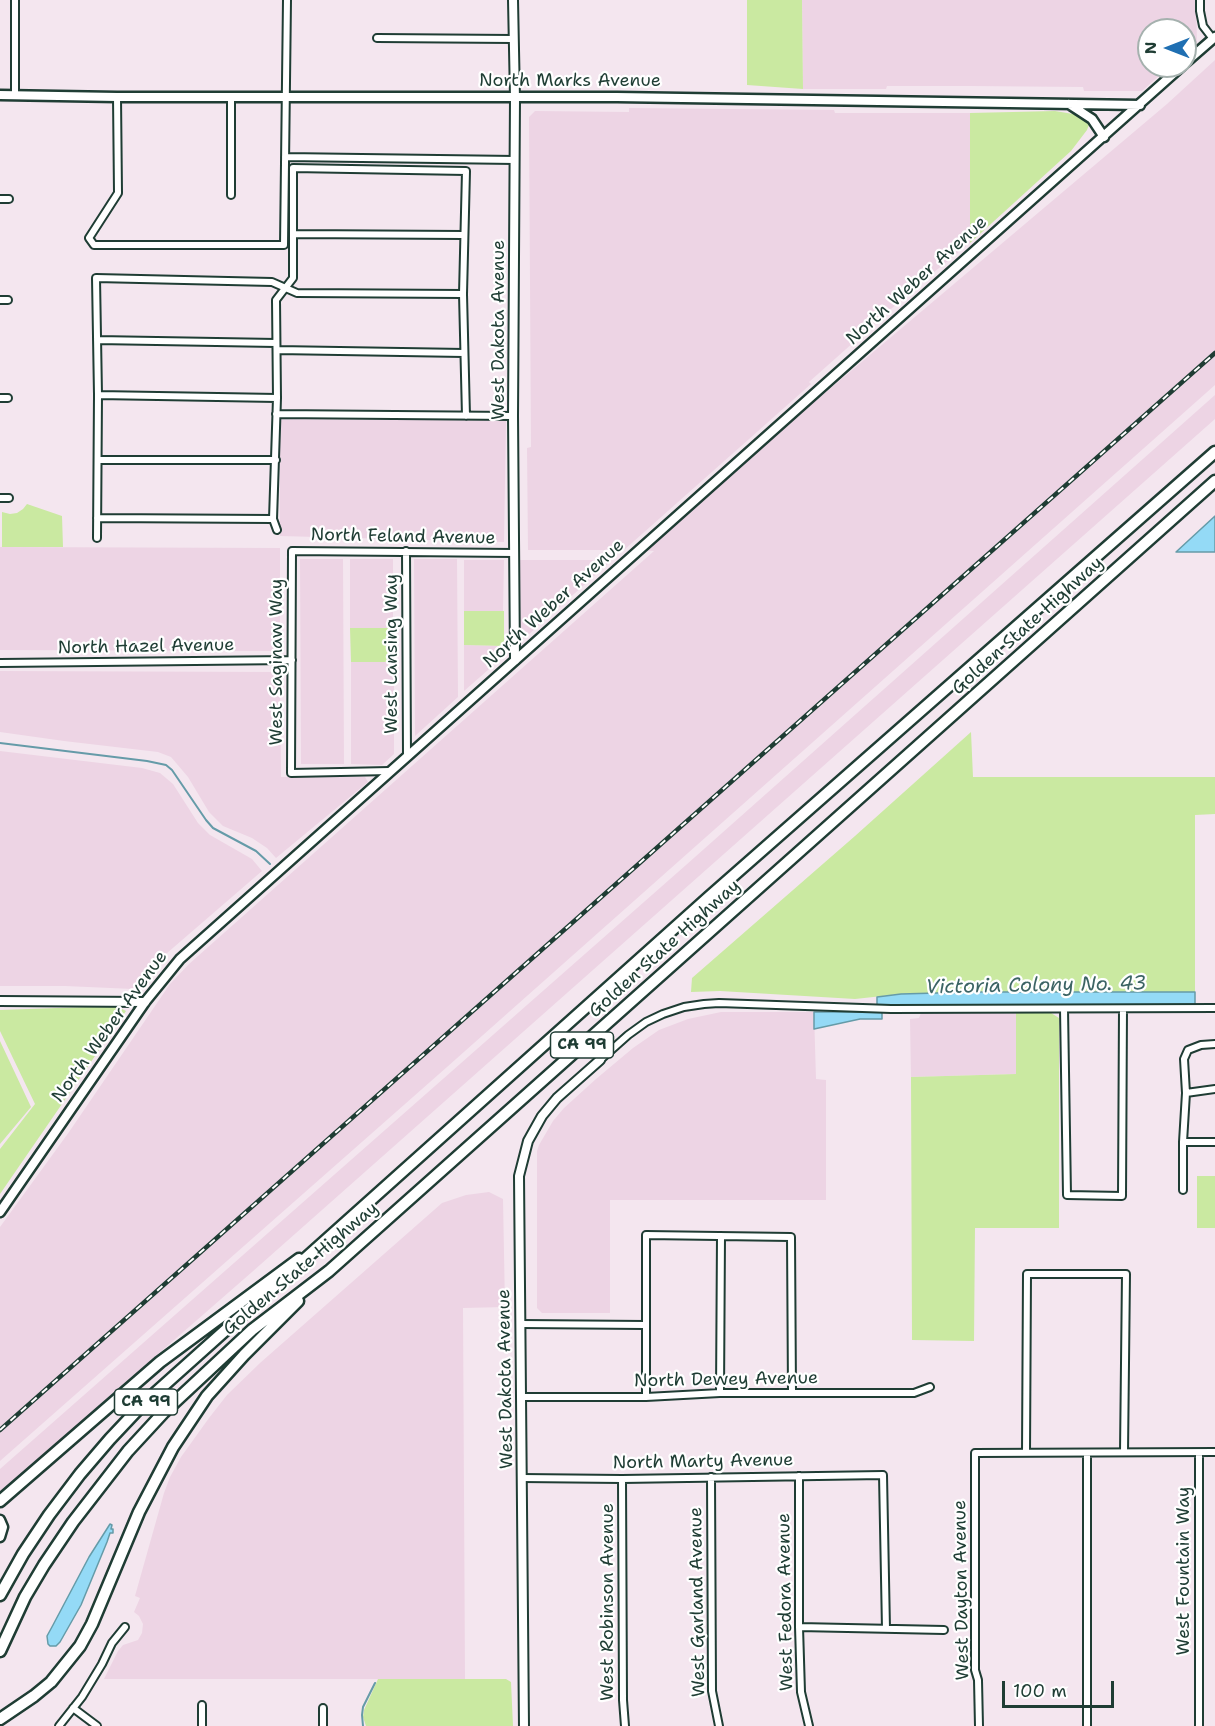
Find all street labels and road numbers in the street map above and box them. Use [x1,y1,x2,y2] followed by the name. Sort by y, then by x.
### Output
[479,70,661,92] street label: North Marks Avenue
[842,212,992,350] street label: North Weber Avenue
[488,240,510,420] street label: West Dakota Avenue
[310,525,496,549] street label: North Feland Avenue
[479,535,629,673] street label: North Weber Avenue
[948,552,1108,700] street label: Golden State Highway
[381,574,403,734] street label: West Lansing Way
[266,579,288,745] street label: West Saginaw Way
[58,635,234,659] street label: North Hazel Avenue
[585,875,745,1023] street label: Golden State Highway
[48,947,172,1107] street label: North Weber Avenue
[550,1032,614,1058] road number: CA 99
[219,1198,383,1340] street label: Golden State Highway
[494,1289,518,1469] street label: West Dakota Avenue
[634,1368,818,1392] street label: North Dewey Avenue
[114,1389,178,1415] road number: CA 99
[612,1450,794,1474] street label: North Marty Avenue
[1173,1487,1195,1655] street label: West Fountain Way
[950,1500,974,1680] street label: West Dayton Avenue
[597,1503,619,1701] street label: West Robinson Avenue
[686,1507,710,1697] street label: West Garland Avenue
[774,1513,798,1691] street label: West Fedora Avenue

